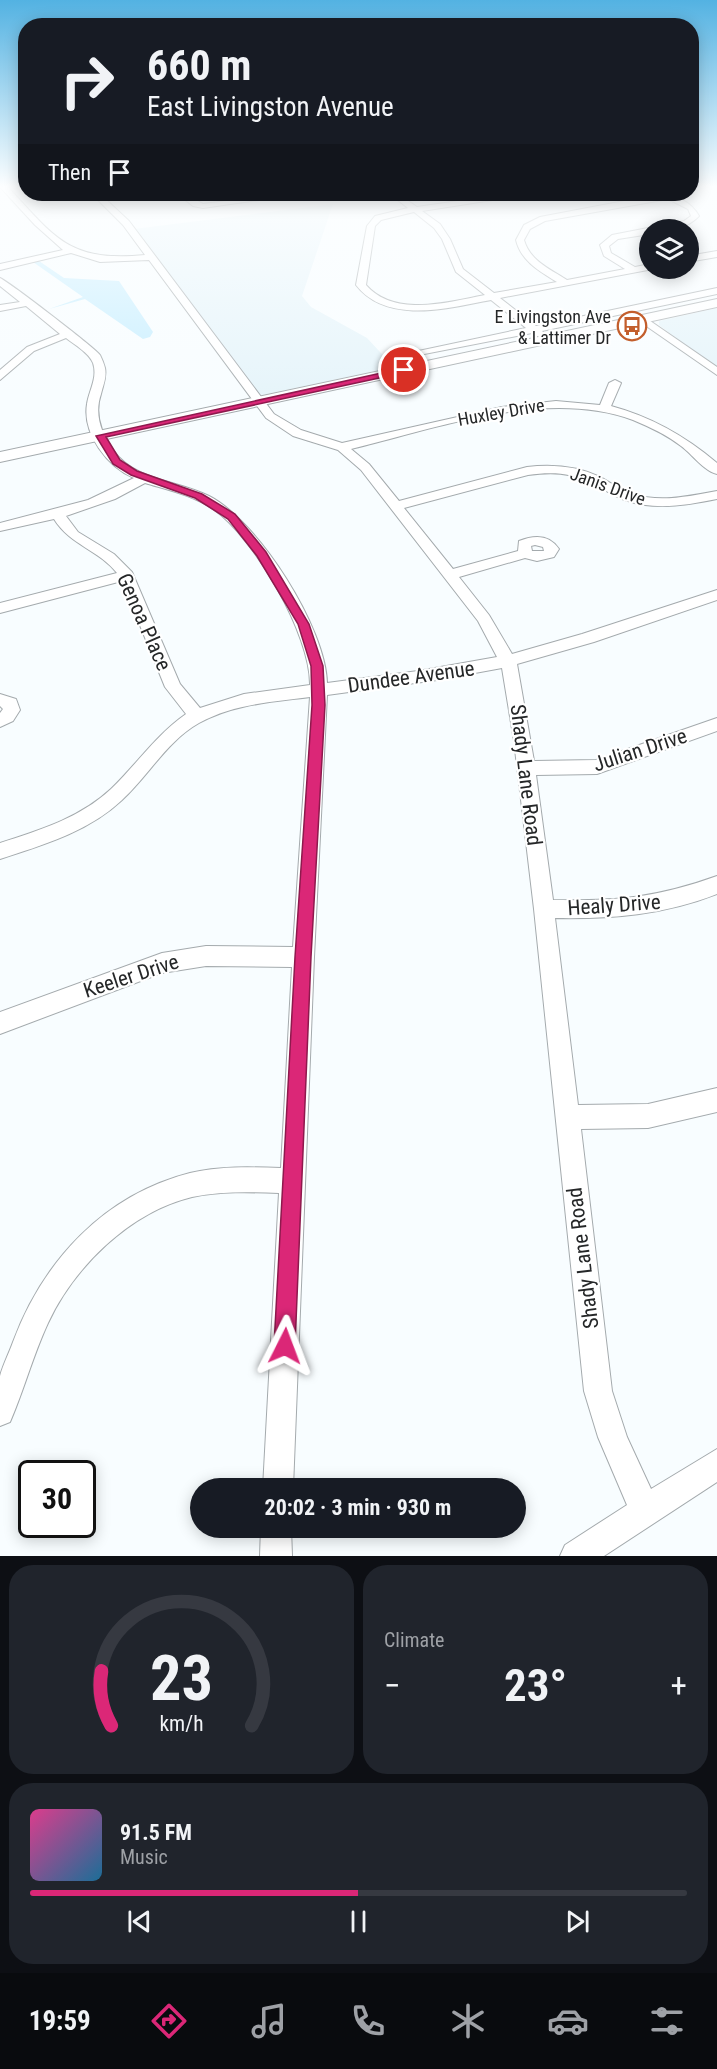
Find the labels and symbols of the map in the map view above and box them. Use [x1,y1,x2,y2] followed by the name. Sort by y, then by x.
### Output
[495,306,612,348] place label: E Livingston Ave & Lattimer Dr
[616,310,648,342] bus stop icon: E Livingston Ave & Lattimer Dr
[378,344,429,395] pin
[456,394,546,430] street label: Huxley Drive
[568,463,648,509] street label: Janis Drive
[112,570,176,674] street label: Genoa Place
[346,656,476,698] street label: Dundee Avenue
[505,703,547,847] street label: Shady Lane Road
[590,724,690,776] street label: Julian Drive
[567,890,661,920] street label: Healy Drive
[80,949,182,1003] street label: Keeler Drive
[562,1186,604,1330] street label: Shady Lane Road
[253,1314,317,1378] position arrow
[18,1460,96,1538] speed limit sign: 30

